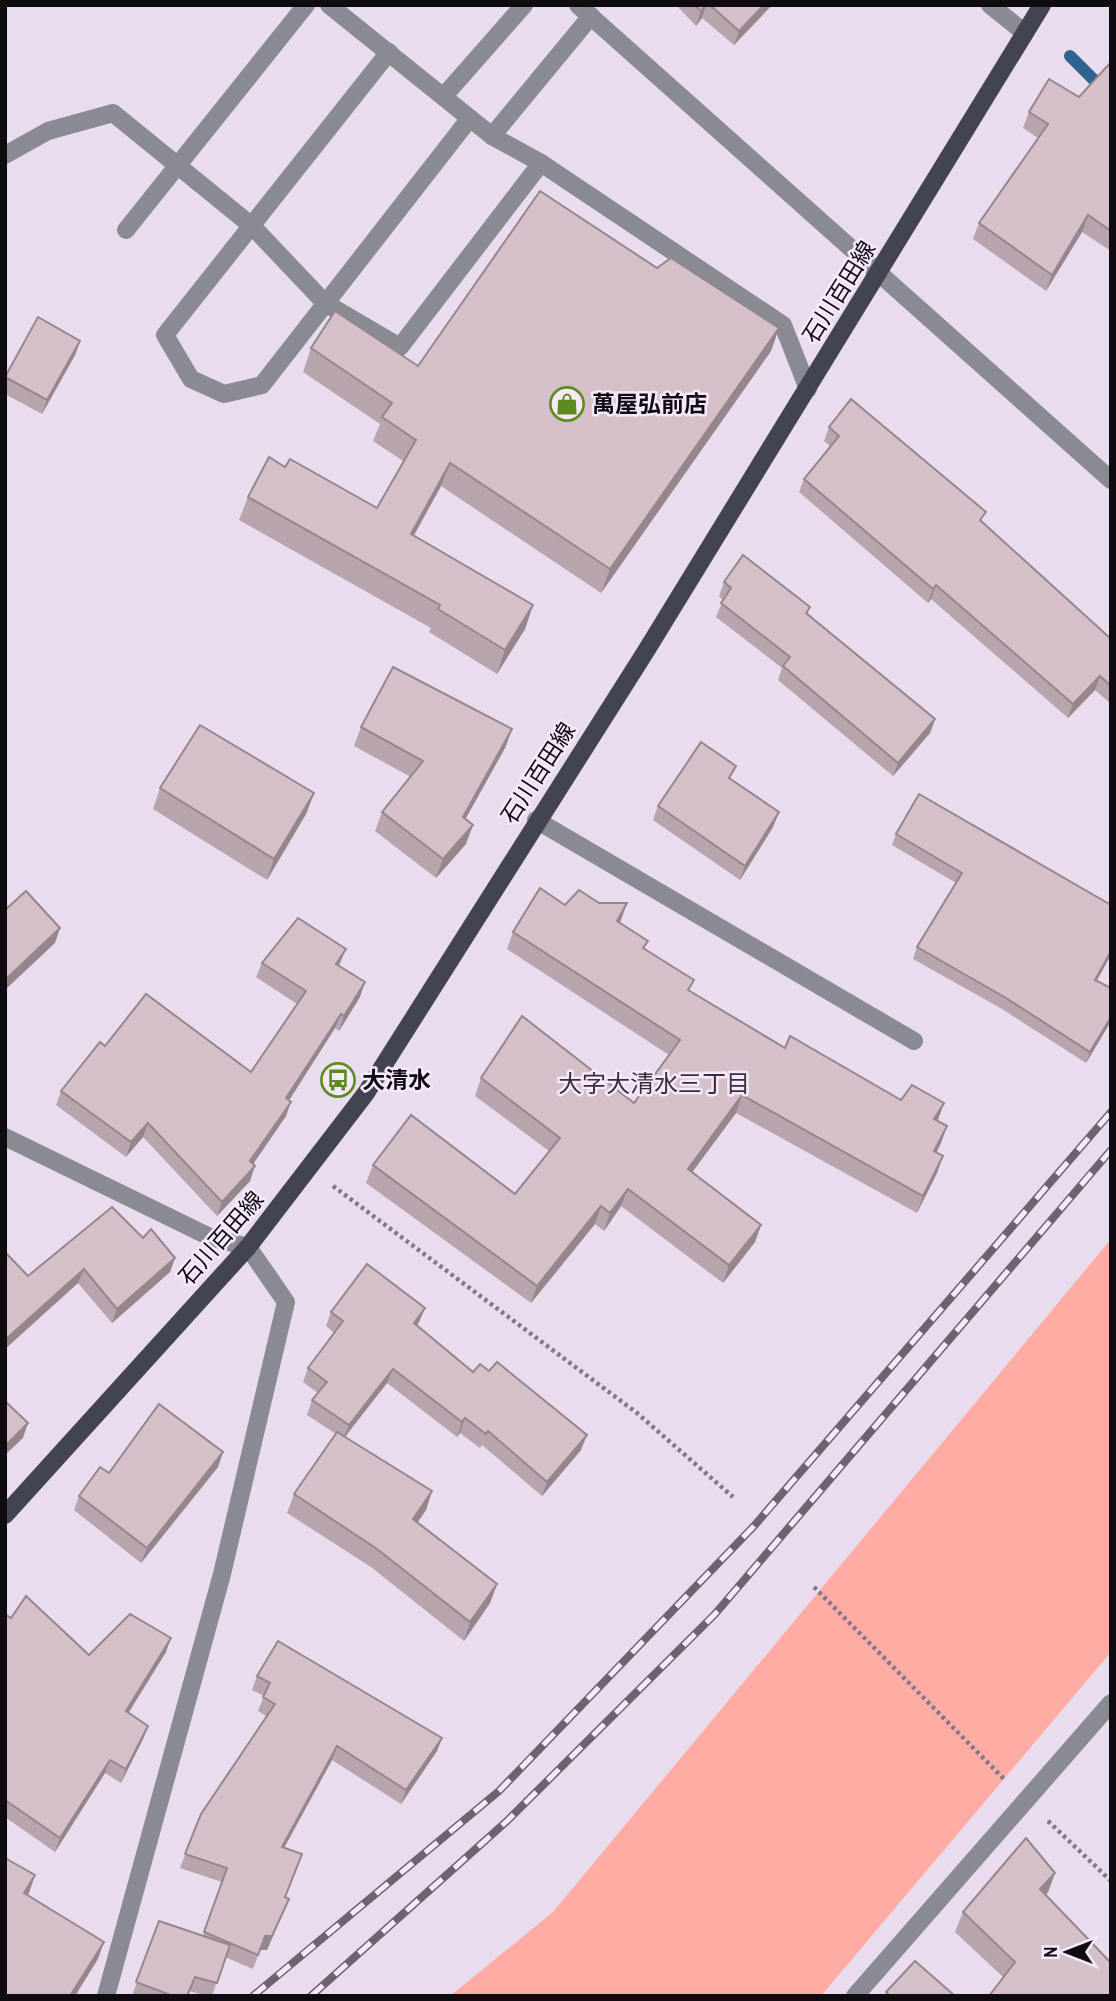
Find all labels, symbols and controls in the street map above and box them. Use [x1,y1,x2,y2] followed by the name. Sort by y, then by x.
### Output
[795,235,882,349] street label: 石川百田線
[548,385,586,423] shop icon: 萬屋弘前店
[592,388,707,419] place label: 萬屋弘前店
[493,716,582,829] street label: 石川百田線
[319,1061,357,1099] bus stop icon: 大清水
[362,1064,431,1095] place label: 大清水
[558,1067,750,1099] district label: 大字大清水三丁目
[171,1184,270,1291] street label: 石川百田線
[1032,1917,1102,1987] north arrow
[1037,1946,1063,1958] text: N

